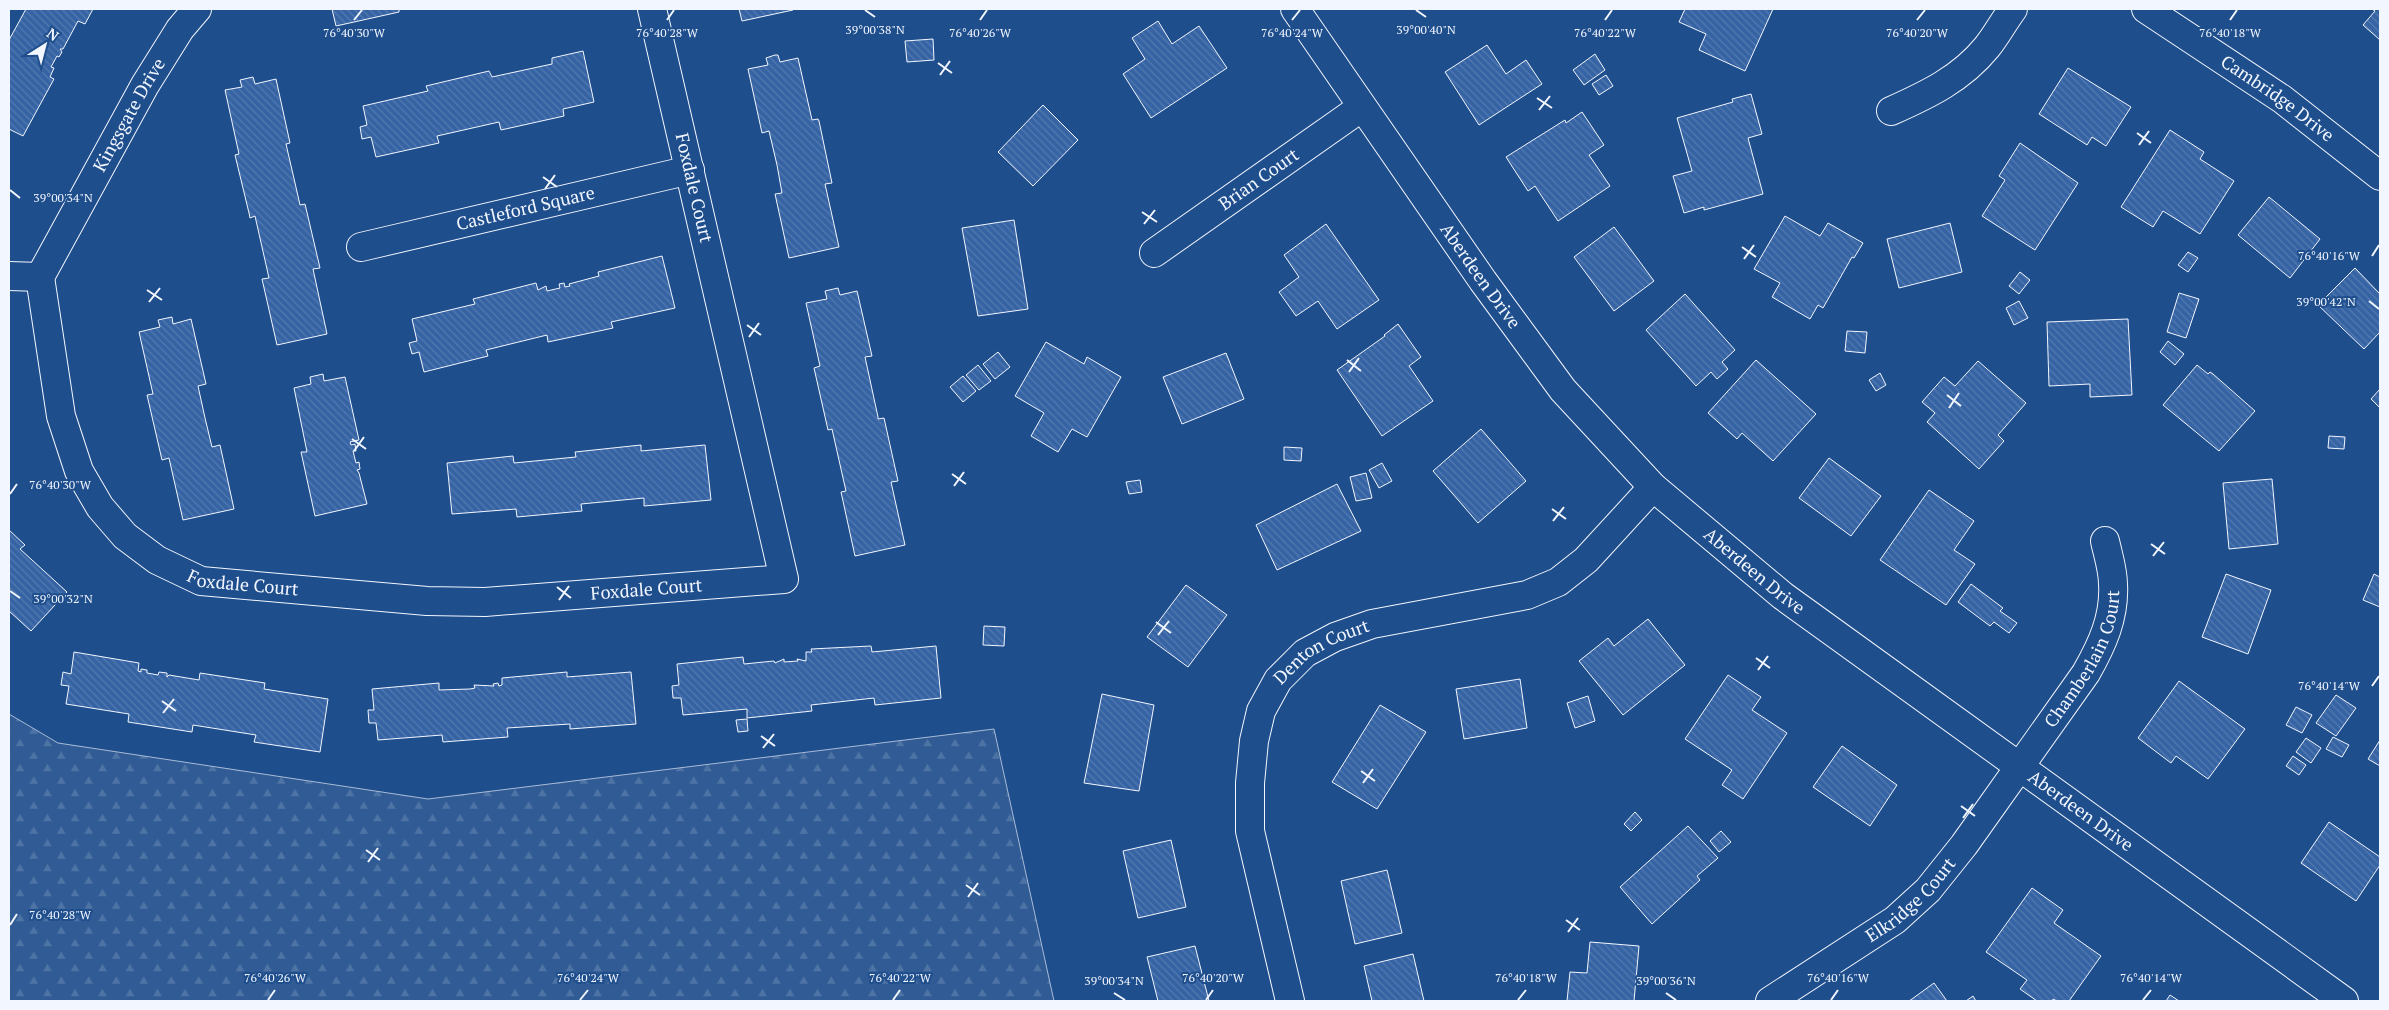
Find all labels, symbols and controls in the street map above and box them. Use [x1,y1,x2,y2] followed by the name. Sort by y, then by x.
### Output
[20,20,70,70] north arrow
[845,22,905,37] text: 39°00'38"N
[1396,22,1456,37] text: 39°00'40"N
[43,23,63,45] text: N
[323,25,386,40] text: 76°40'30"W
[636,25,699,40] text: 76°40'28"W
[949,25,1012,40] text: 76°40'26"W
[1261,25,1324,40] text: 76°40'24"W
[1574,25,1637,40] text: 76°40'22"W
[1886,25,1949,40] text: 76°40'20"W
[2199,25,2262,40] text: 76°40'18"W
[2217,49,2340,147] street label: Cambridge Drive
[87,53,170,176] street label: Kingsgate Drive
[671,131,719,245] street label: Foxdale Court
[1213,142,1303,215] street label: Brian Court
[454,180,597,235] street label: Castleford Square
[33,190,93,205] text: 39°00'34"N
[1435,218,1527,333] street label: Aberdeen Drive
[2298,248,2361,263] text: 76°40'16"W
[2296,294,2356,309] text: 39°00'42"N
[29,477,92,492] text: 76°40'30"W
[1699,522,1810,619] street label: Aberdeen Drive
[184,563,300,601] street label: Foxdale Court
[590,572,703,605] street label: Foxdale Court
[2038,589,2124,732] street label: Chamberlain Court
[33,591,93,606] text: 39°00'32"N
[1268,613,1372,689] street label: Denton Court
[2298,678,2361,693] text: 76°40'14"W
[2024,764,2139,856] street label: Aberdeen Drive
[1860,852,1961,947] street label: Elkridge Court
[29,907,92,922] text: 76°40'28"W
[244,970,307,985] text: 76°40'26"W
[557,970,620,985] text: 76°40'24"W
[869,970,932,985] text: 76°40'22"W
[1182,970,1245,985] text: 76°40'20"W
[1495,970,1558,985] text: 76°40'18"W
[1807,970,1870,985] text: 76°40'16"W
[2120,970,2183,985] text: 76°40'14"W
[1084,973,1144,988] text: 39°00'34"N
[1636,973,1696,988] text: 39°00'36"N

